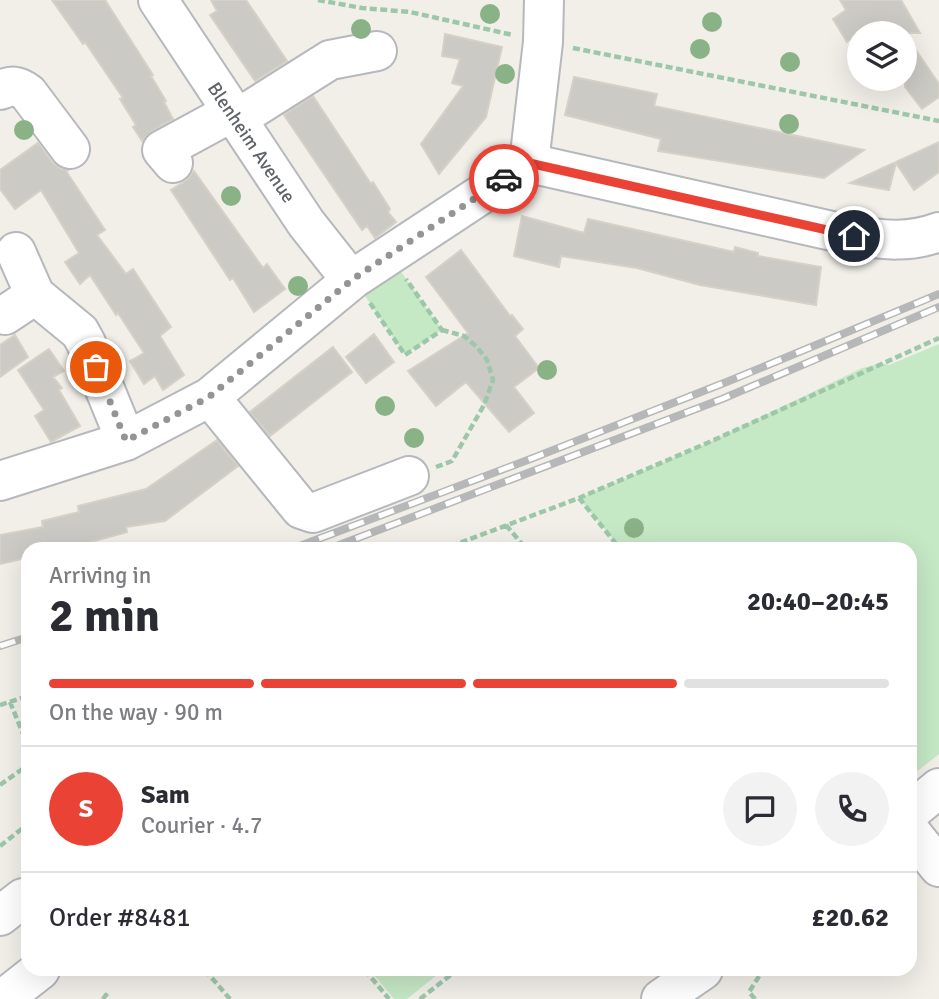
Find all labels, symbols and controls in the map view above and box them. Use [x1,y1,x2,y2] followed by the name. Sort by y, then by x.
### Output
[847,21,917,91] map controls
[847,21,917,91] button: layers
[202,78,300,208] street label: Blenheim Avenue
[469,144,539,214] courier
[485,160,523,198] icon: car
[824,206,884,266] pin
[835,217,873,255] icon: home
[66,337,126,397] pin
[77,348,115,386] icon: bag
[49,561,151,590] text: Arriving in
[747,586,889,618] text: 20:40–20:45
[49,588,160,644] text: 2 min
[49,698,223,727] text: On the way · 90 m
[723,772,797,846] button: chat
[815,772,889,846] button: phone
[141,779,190,811] text: Sam
[79,793,93,825] text: S
[141,811,262,840] text: Courier · 4.7
[49,902,190,934] text: Order #8481
[811,902,889,934] text: £20.62

